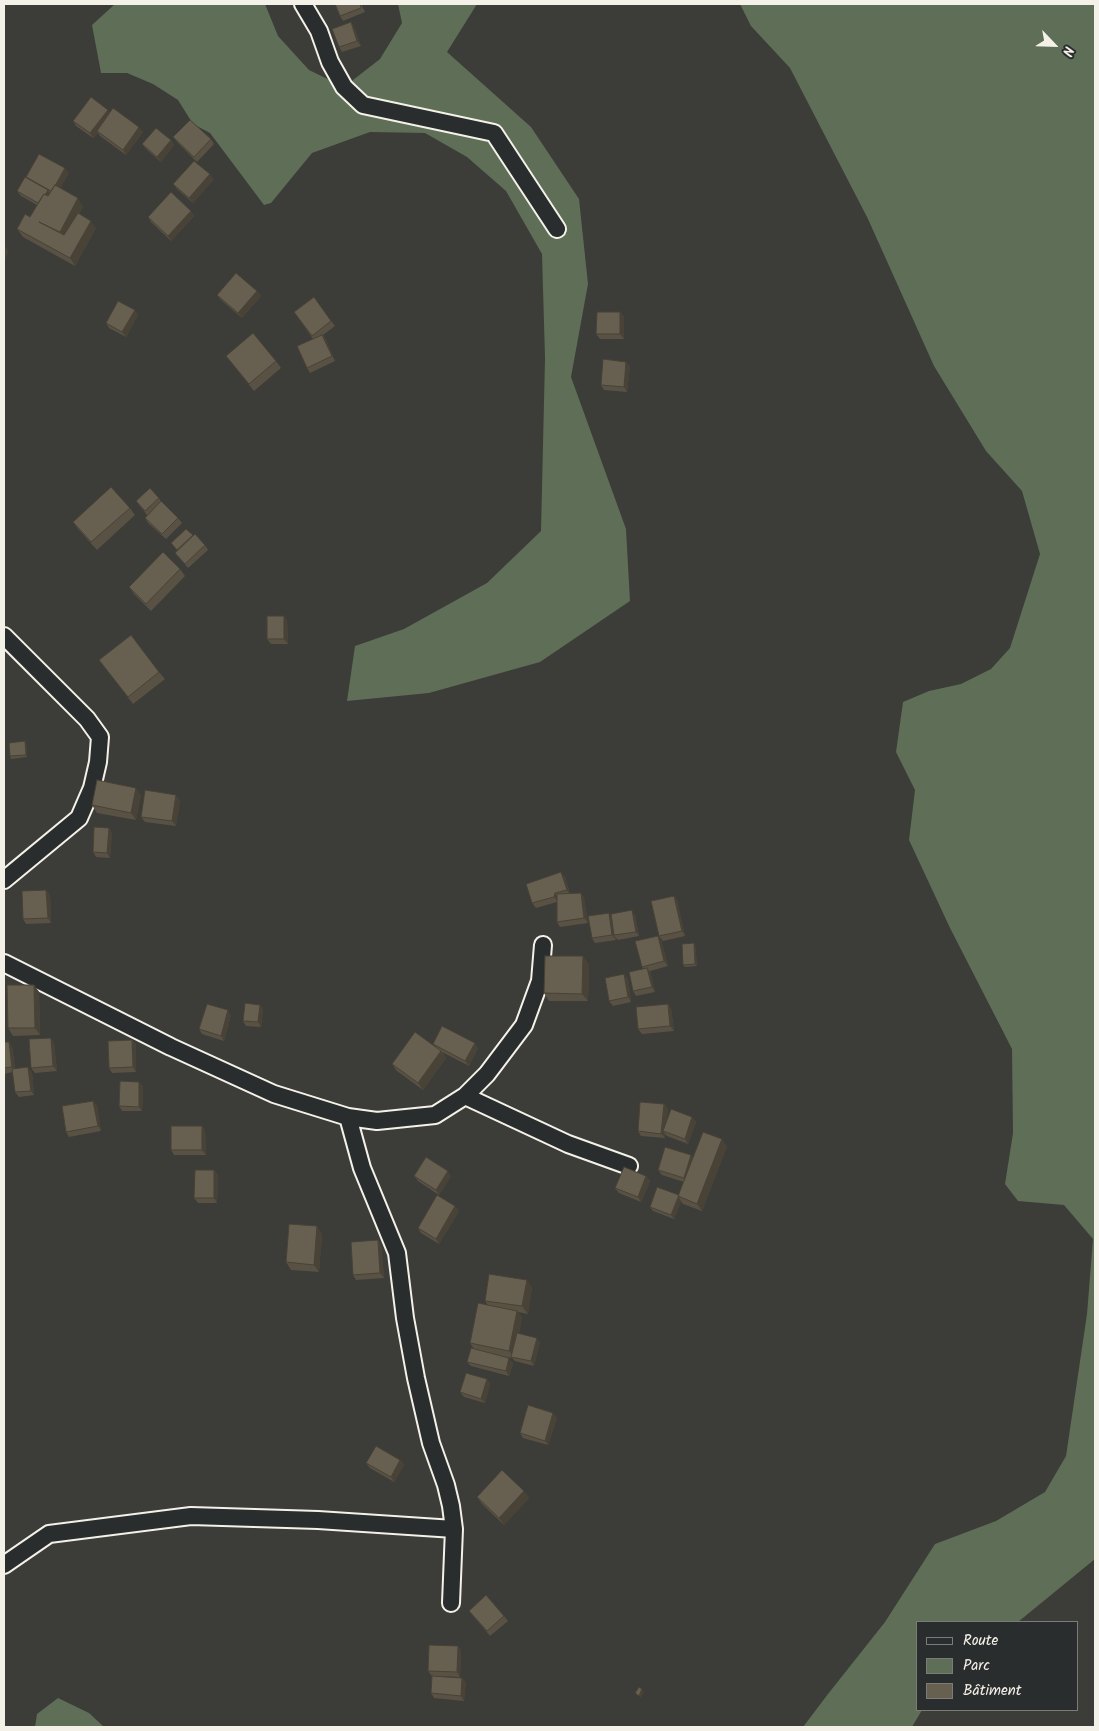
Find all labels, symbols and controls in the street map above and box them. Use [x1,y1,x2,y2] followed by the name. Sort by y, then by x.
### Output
[1029,20,1079,70] north arrow
[1056,43,1080,60] text: N
[916,1621,1079,1711] legend
[963,1629,998,1653] text: Route
[963,1654,990,1678] text: Parc
[963,1679,1022,1703] text: Bâtiment

